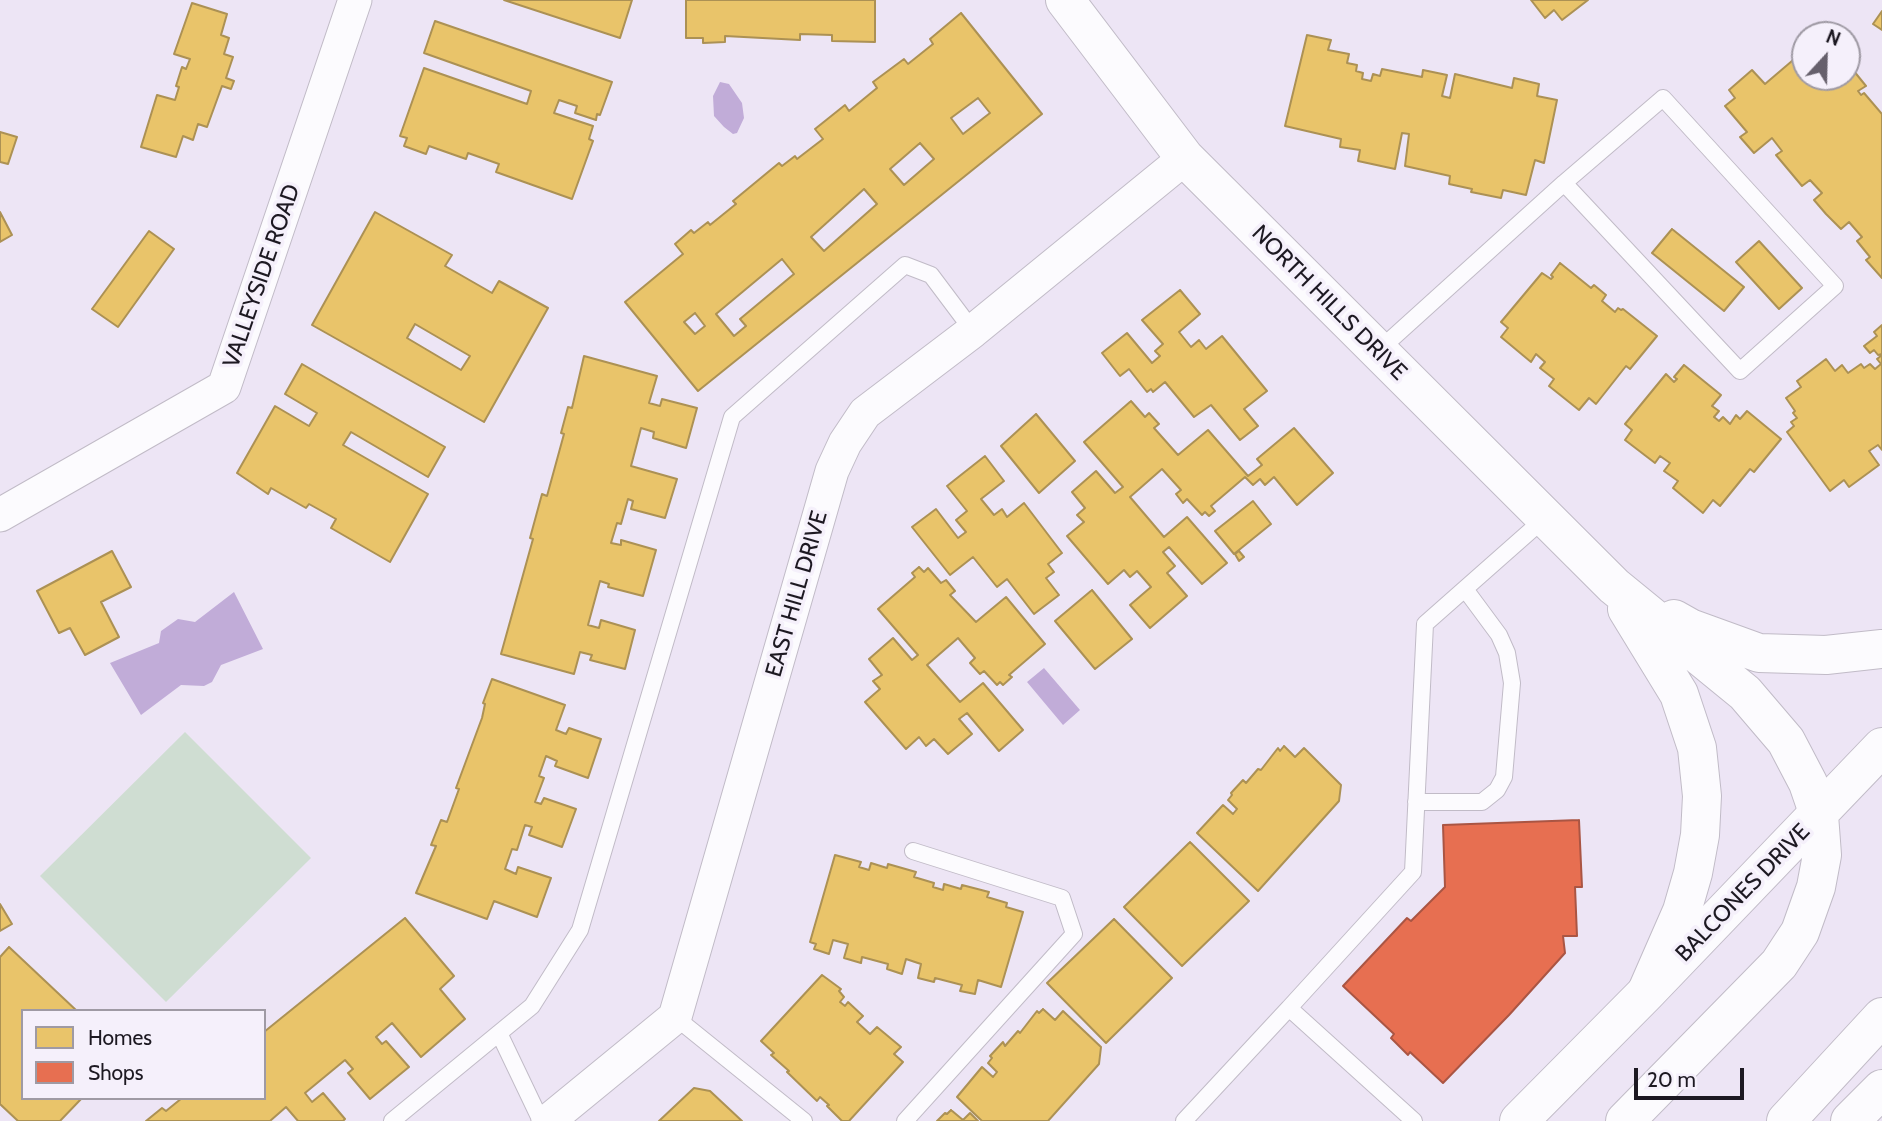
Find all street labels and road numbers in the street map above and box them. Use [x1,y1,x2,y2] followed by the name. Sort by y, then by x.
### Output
[218,181,306,371] street label: VALLEYSIDE ROAD
[1246,220,1412,386] street label: NORTH HILLS DRIVE
[760,508,834,680] street label: EAST HILL DRIVE
[1670,818,1816,968] street label: BALCONES DRIVE

